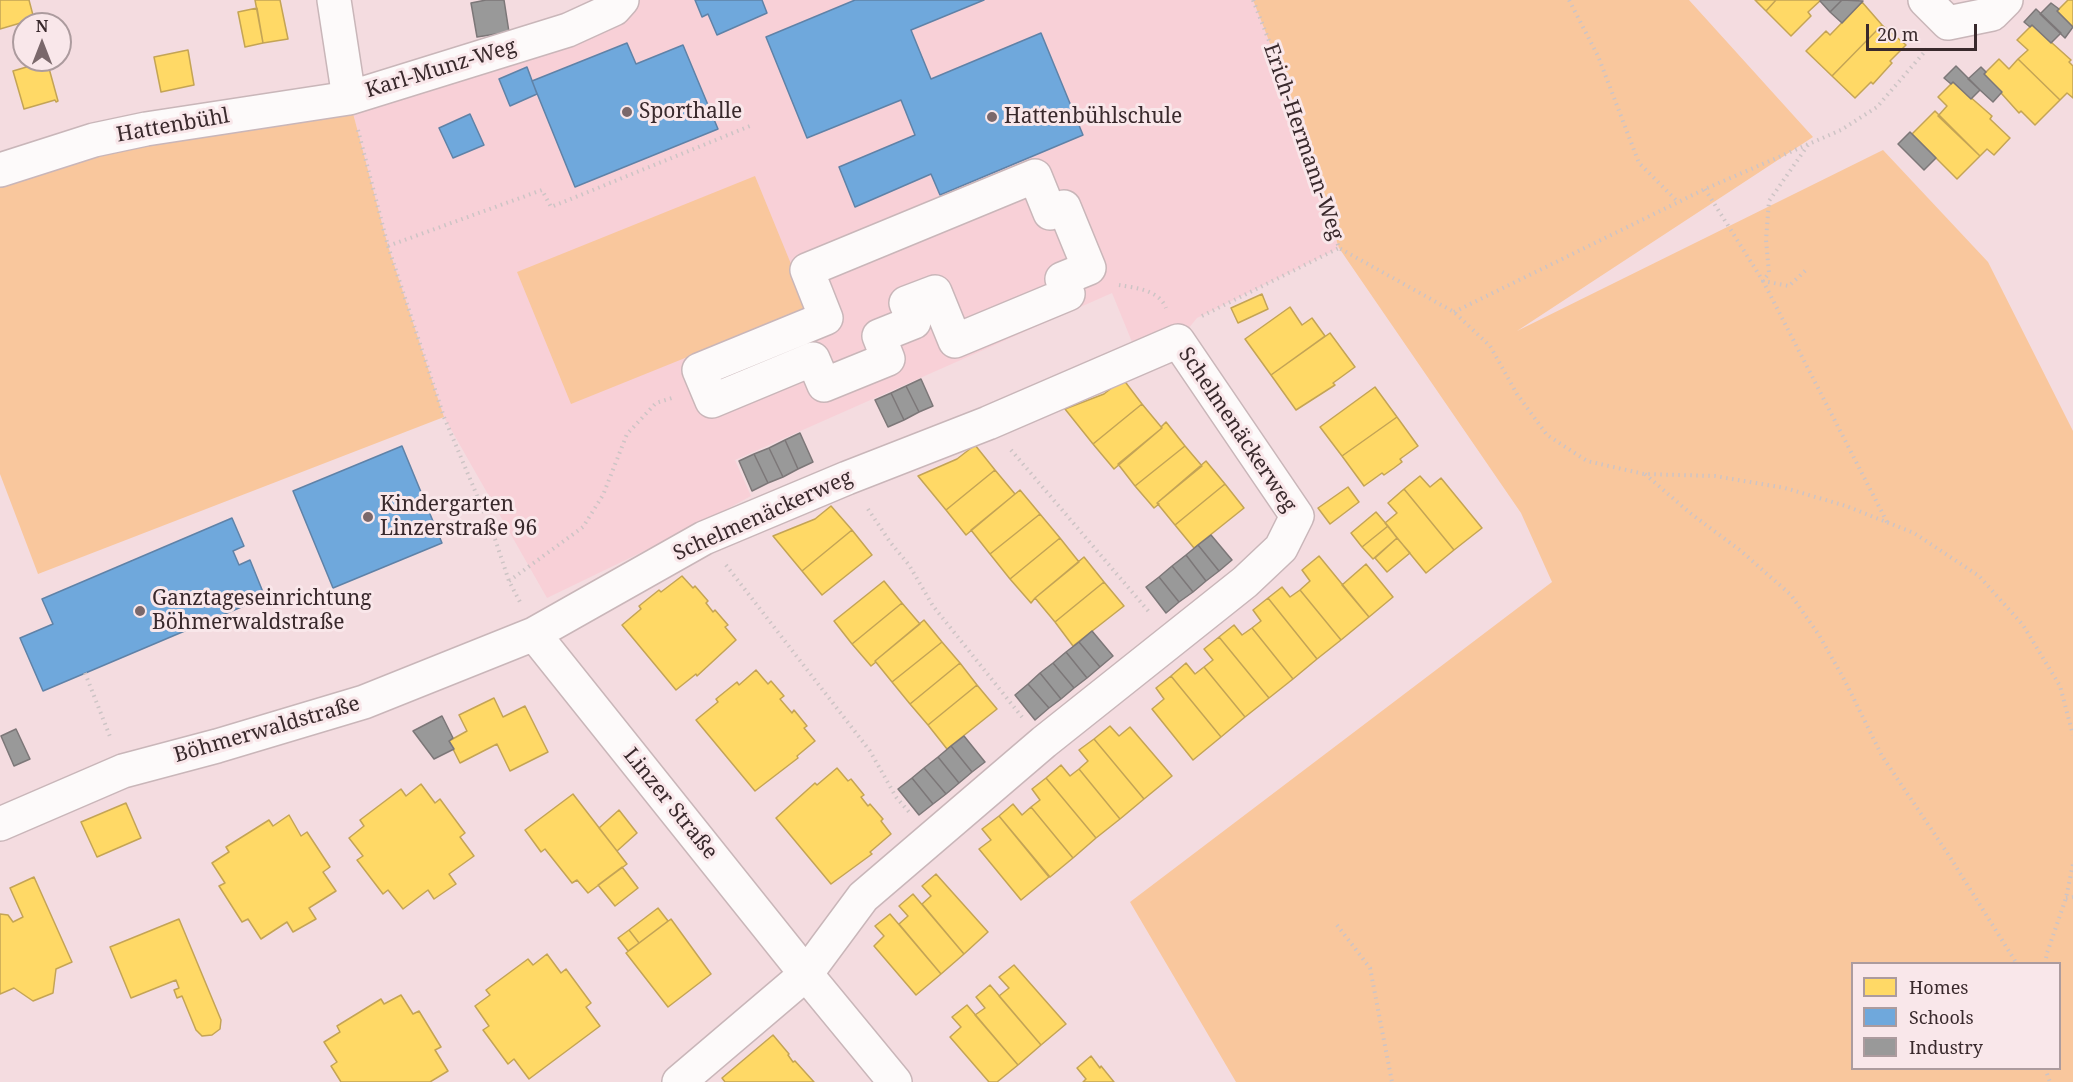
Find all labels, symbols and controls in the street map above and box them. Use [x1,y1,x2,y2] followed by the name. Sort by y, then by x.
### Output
[12,12,72,72] north arrow
[1869,12,1980,50] scale bar
[36,15,48,37] text: N
[1877,22,1919,46] text: 20 m
[362,34,520,104] street label: Karl-Munz-Weg
[1258,40,1348,244] street label: Erich-Hermann-Weg
[639,99,742,125] place label: Sporthalle
[115,104,231,148] street label: Hattenbühl
[1004,104,1182,130] place label: Hattenbühlschule
[620,105,634,119] marker: Sporthalle
[985,110,999,124] marker: Hattenbühlschule
[1173,343,1301,517] street label: Schelmenäckerweg
[670,465,856,567] street label: Schelmenäckerweg
[380,492,537,542] place label: Kindergarten Linzerstraße 96
[361,510,375,524] marker: Kindergarten Linzerstraße 96
[152,586,372,636] place label: Ganztageseinrichtung Böhmerwaldstraße
[133,604,147,618] marker: Ganztageseinrichtung Böhmerwaldstraße
[171,691,363,769] street label: Böhmerwaldstraße
[618,743,722,865] street label: Linzer Straße
[1851,962,2061,1070] legend
[1909,975,1968,999] text: Homes
[1909,1005,1974,1029] text: Schools
[1909,1035,1983,1059] text: Industry

